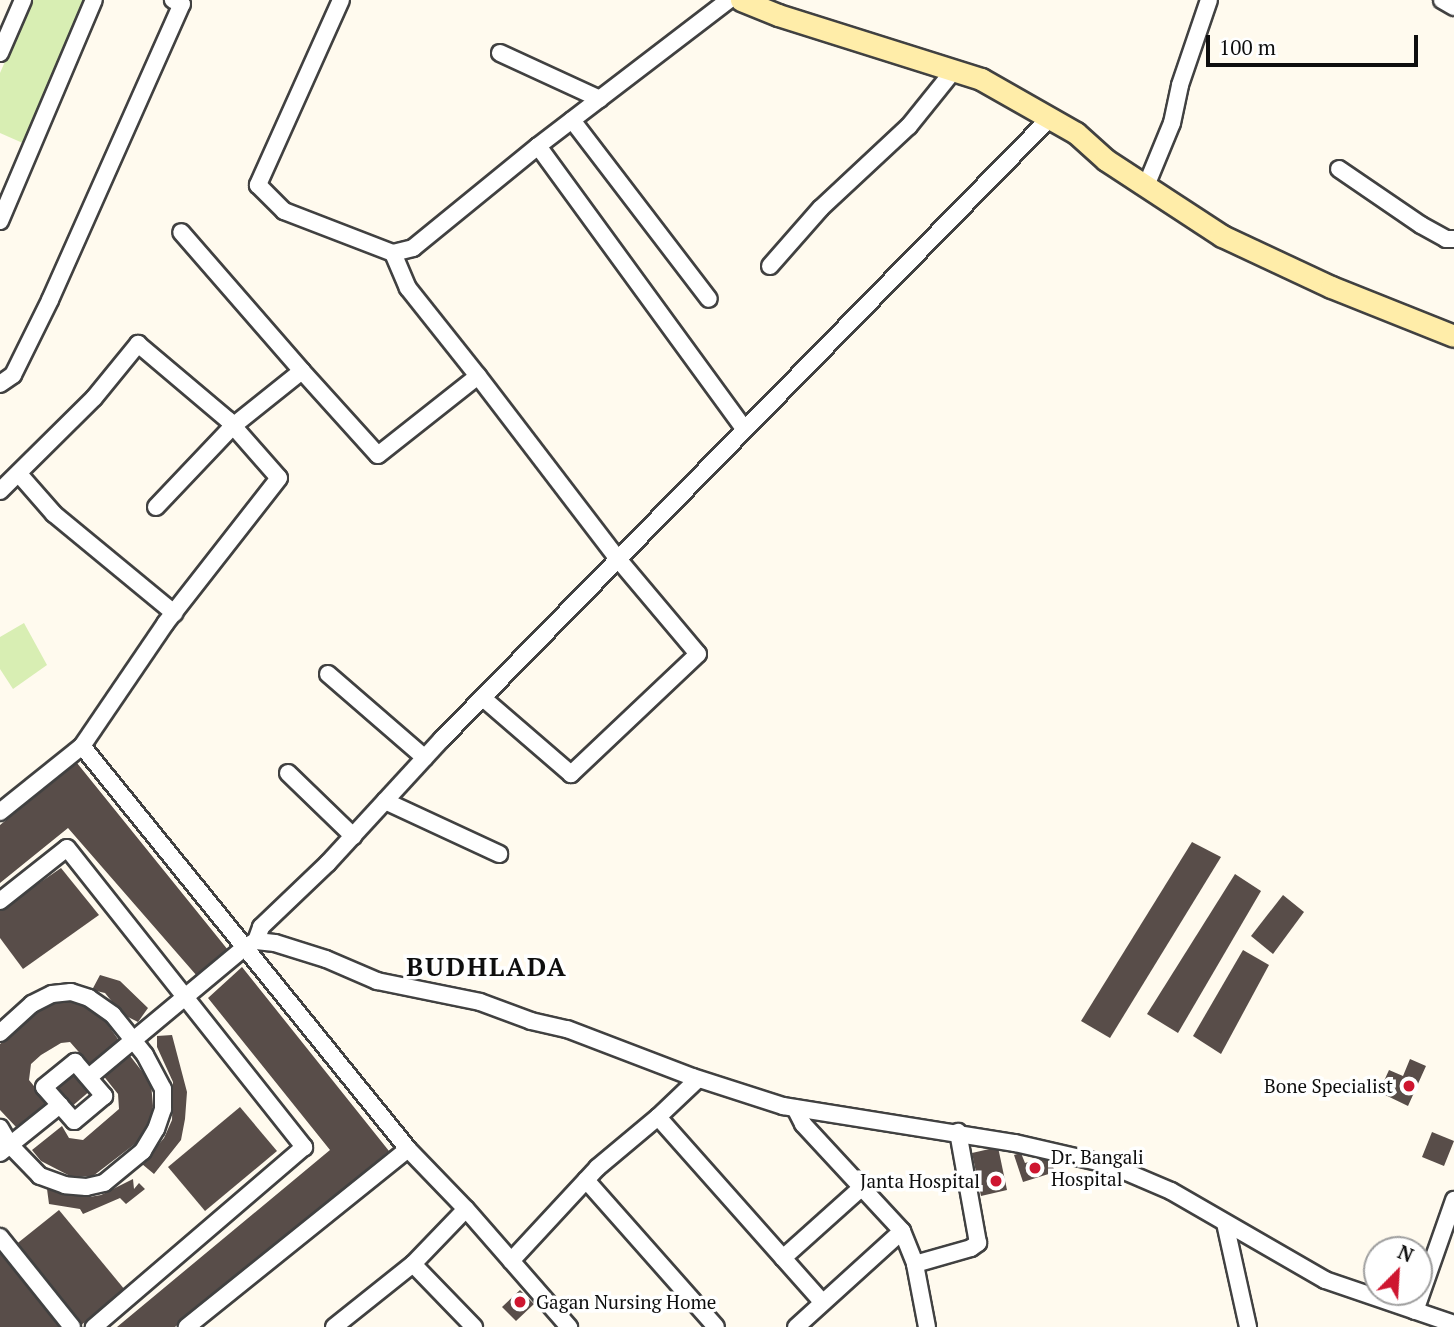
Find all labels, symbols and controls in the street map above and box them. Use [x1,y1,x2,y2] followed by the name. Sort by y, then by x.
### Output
[1209,21,1421,65] scale bar
[1219,33,1276,61] text: 100 m
[407,951,567,983] district label: BUDHLADA
[1264,1075,1393,1097] place label: Bone Specialist
[1399,1076,1419,1096] marker: Bone Specialist
[1051,1146,1144,1190] place label: Dr. Bangali Hospital
[1025,1158,1045,1178] marker: Dr. Bangali Hospital
[860,1170,980,1192] place label: Janta Hospital
[986,1171,1006,1191] marker: Janta Hospital
[1363,1236,1433,1306] north arrow
[1394,1239,1418,1268] text: N
[536,1291,716,1313] place label: Gagan Nursing Home
[510,1292,530,1312] marker: Gagan Nursing Home

